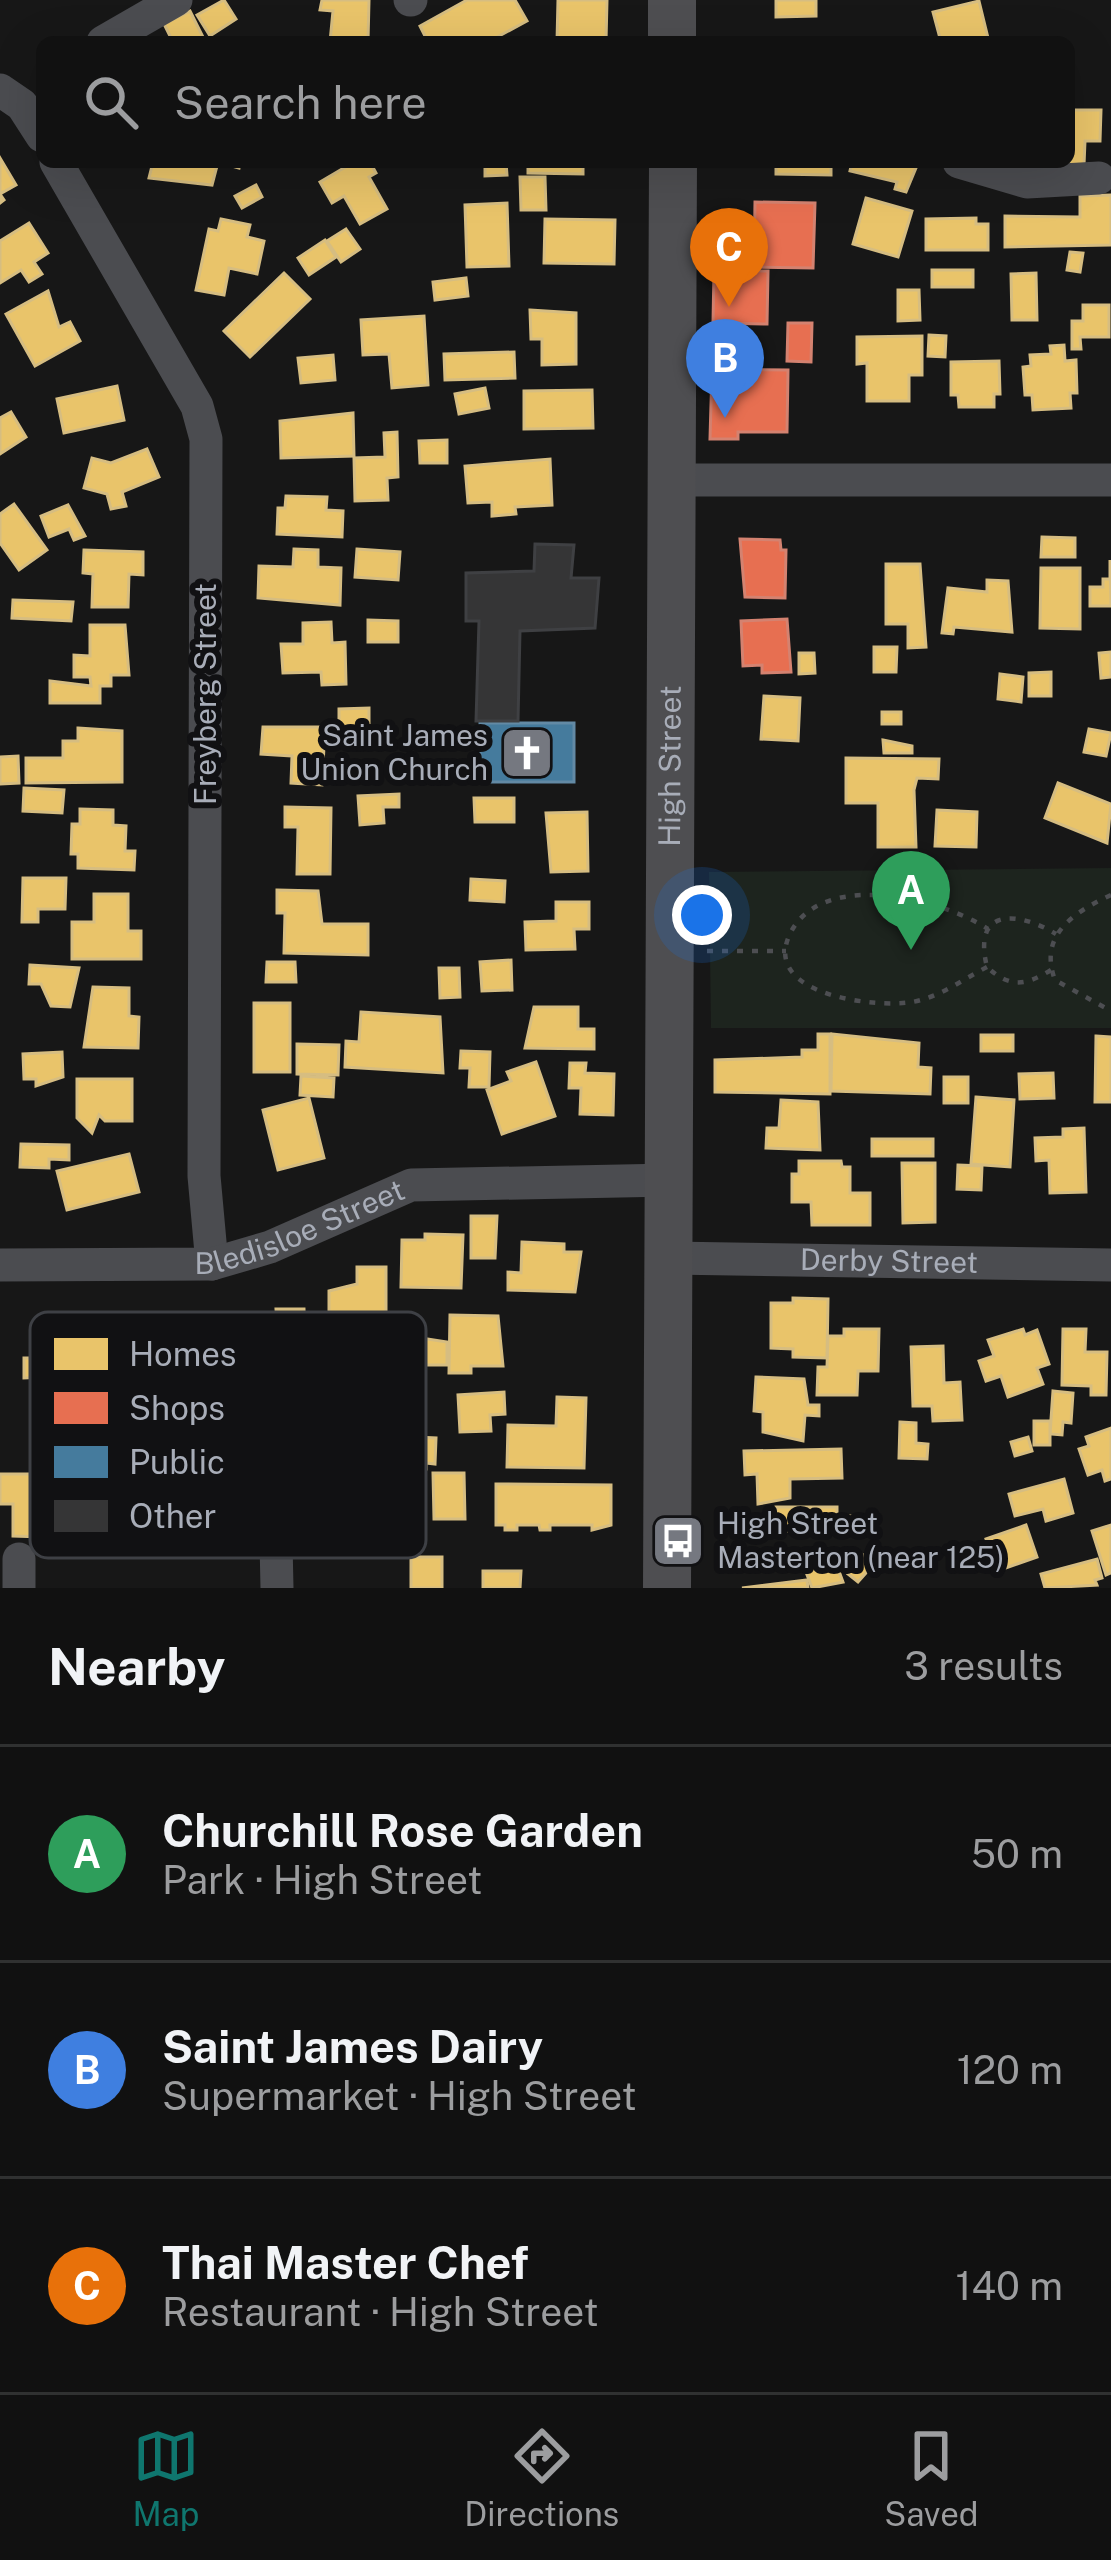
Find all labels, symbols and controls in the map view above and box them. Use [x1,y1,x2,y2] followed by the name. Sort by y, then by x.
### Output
[36,36,1075,168] search box
[78,69,144,135] icon: search
[174,76,427,129] text: Search here
[690,208,768,307] pin: C
[686,319,764,418] pin: B
[187,583,223,805] street label: Freyberg Street
[651,685,688,847] street label: High Street
[300,717,488,787] place label: Saint James Union Church
[499,725,555,781] church icon: Saint James Union Church
[872,851,950,950] pin: A
[672,885,732,945] your location
[194,1171,410,1281] street label: Bledisloe Street
[800,1241,978,1280] street label: Derby Street
[30,1312,426,1558] legend
[129,1335,237,1373] text: Homes
[129,1389,225,1427] text: Shops
[129,1443,225,1481] text: Public
[129,1497,216,1535] text: Other
[717,1505,1005,1575] place label: High Street Masterton (near 125)
[650,1513,706,1569] bus stop icon: High Street Masterton (near 125)
[48,1637,225,1696] text: Nearby
[904,1643,1063,1689] text: 3 results
[162,1804,643,1857] text: Churchill Rose Garden
[73,1831,101,1877] text: A
[971,1831,1063,1877] text: 50 m
[162,1857,482,1903] text: Park · High Street
[162,2020,543,2073] text: Saint James Dairy
[74,2047,100,2093] text: B
[957,2047,1063,2093] text: 120 m
[162,2073,637,2119] text: Supermarket · High Street
[162,2236,529,2289] text: Thai Master Chef
[73,2263,101,2309] text: C
[956,2263,1063,2309] text: 140 m
[162,2289,599,2335] text: Restaurant · High Street
[132,2423,199,2533] tab: Map
[464,2423,619,2533] tab: Directions
[884,2423,979,2533] tab: Saved

